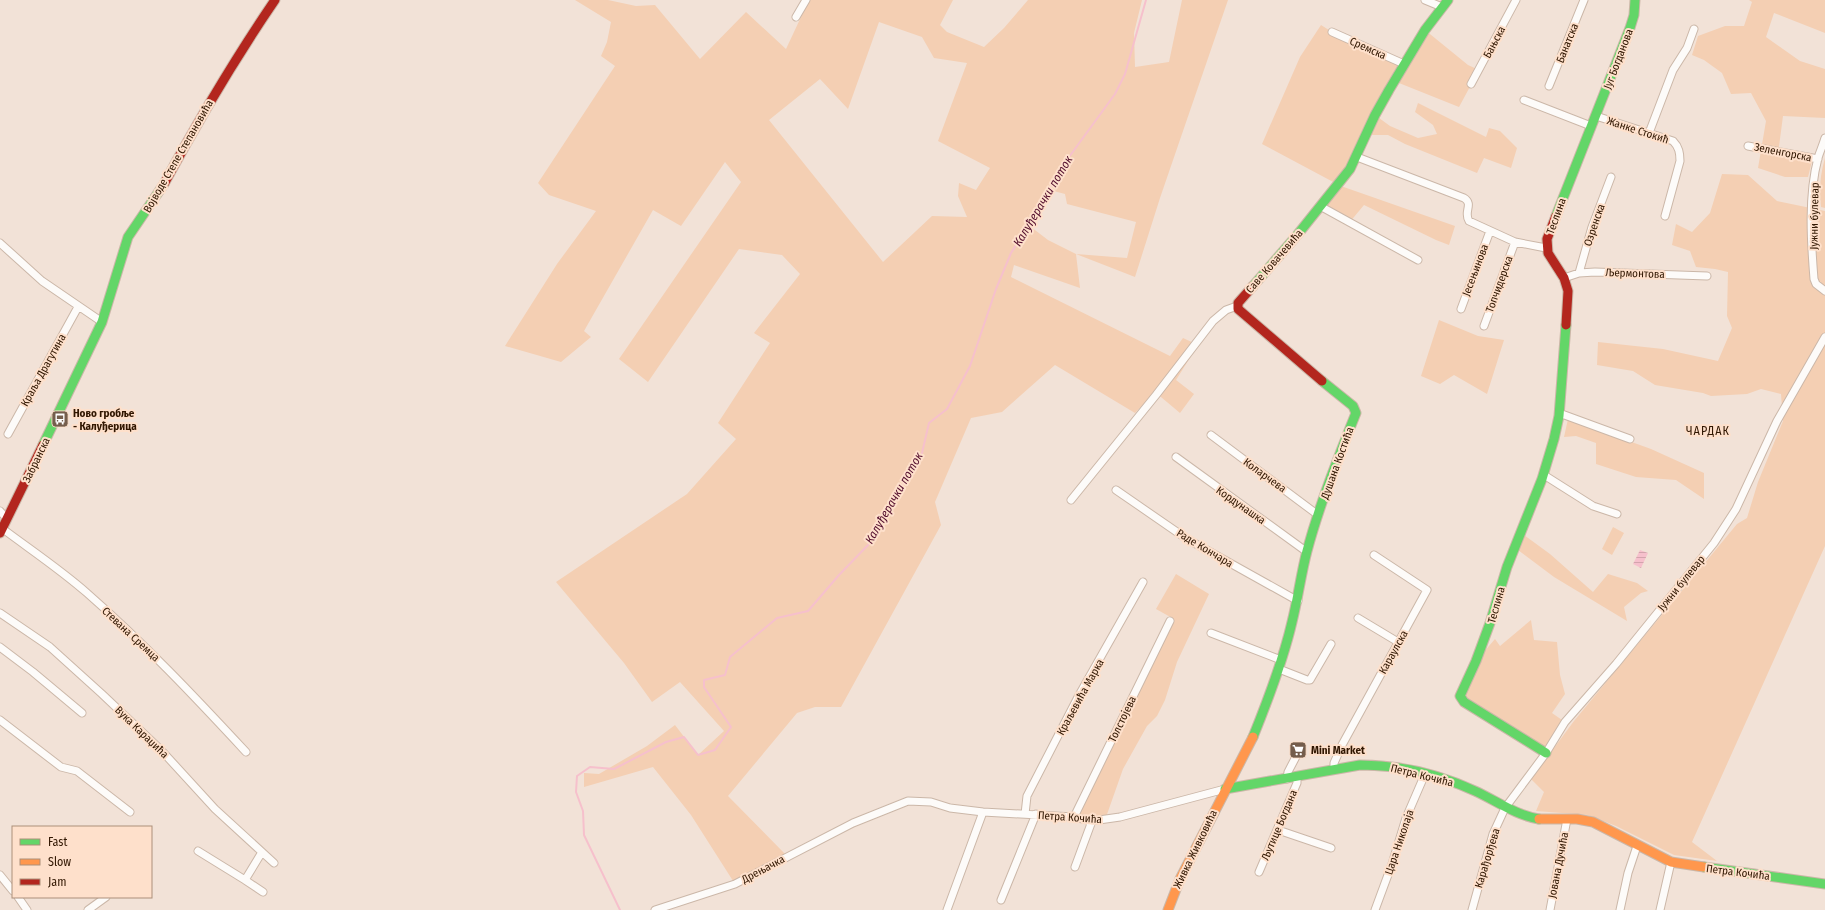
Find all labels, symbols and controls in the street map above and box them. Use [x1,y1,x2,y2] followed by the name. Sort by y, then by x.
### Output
[1554,22,1581,65] street label: Банатска
[1481,24,1508,60] street label: Бањска
[1601,27,1636,91] street label: Југ Богданова
[1347,35,1388,62] street label: Сремска
[141,98,216,215] street label: Војводе Степе Степановића
[1605,114,1670,147] street label: Жанке Стокић
[1753,141,1813,164] street label: Зеленгорска
[1010,153,1076,249] water label: Калуђерачки поток
[1807,182,1822,250] street label: Јужни булевар
[1544,196,1569,236] street label: Теслина
[1581,202,1608,248] street label: Озренска
[1243,227,1306,296] street label: Саве Ковачевића
[1460,242,1491,298] street label: Јесењинова
[1483,254,1516,314] street label: Топчидерска
[1605,266,1665,281] street label: Љермонтова
[18,332,69,409] street label: Краља Драгутина
[73,407,137,433] place label: Ново гробље - Калуђерица
[50,409,70,429] bus stop icon: Ново гробље - Калуђерица
[1686,424,1730,438] district label: ЧАРДАК
[1318,425,1357,502] street label: Душана Костића
[20,436,53,485] street label: Забранска
[862,450,926,546] water label: Калуђерачки поток
[1241,455,1289,495] street label: Коларчева
[1214,484,1268,527] street label: Кордунашка
[1174,527,1235,570] street label: Раде Кончара
[1655,553,1708,614] street label: Јужни булевар
[1485,585,1508,625] street label: Теслина
[99,604,162,664] street label: Стевана Сремца
[1376,628,1411,676] street label: Караулска
[1054,657,1107,738] street label: Краљевића Марка
[1106,694,1139,744] street label: Толстојева
[112,704,171,761] street label: Вука Караџића
[1288,740,1308,760] supermarket icon: Mini Market
[1311,744,1365,757] place label: Mini Market
[1389,761,1455,790] street label: Петра Кочића
[1259,788,1300,862] street label: Љутице Богдана
[1171,808,1220,891] street label: Живка Живковића
[1382,808,1417,877] street label: Цара Николаја
[1038,809,1102,826] street label: Петра Кочића
[12,826,152,898] legend
[1472,827,1503,890] street label: Карађорђева
[1546,831,1571,899] street label: Јована Дучића
[48,835,67,849] text: Fast
[739,853,787,887] street label: Дрењачка
[48,855,71,869] text: Slow
[1705,862,1771,883] street label: Петра Кочића
[48,875,66,889] text: Jam

